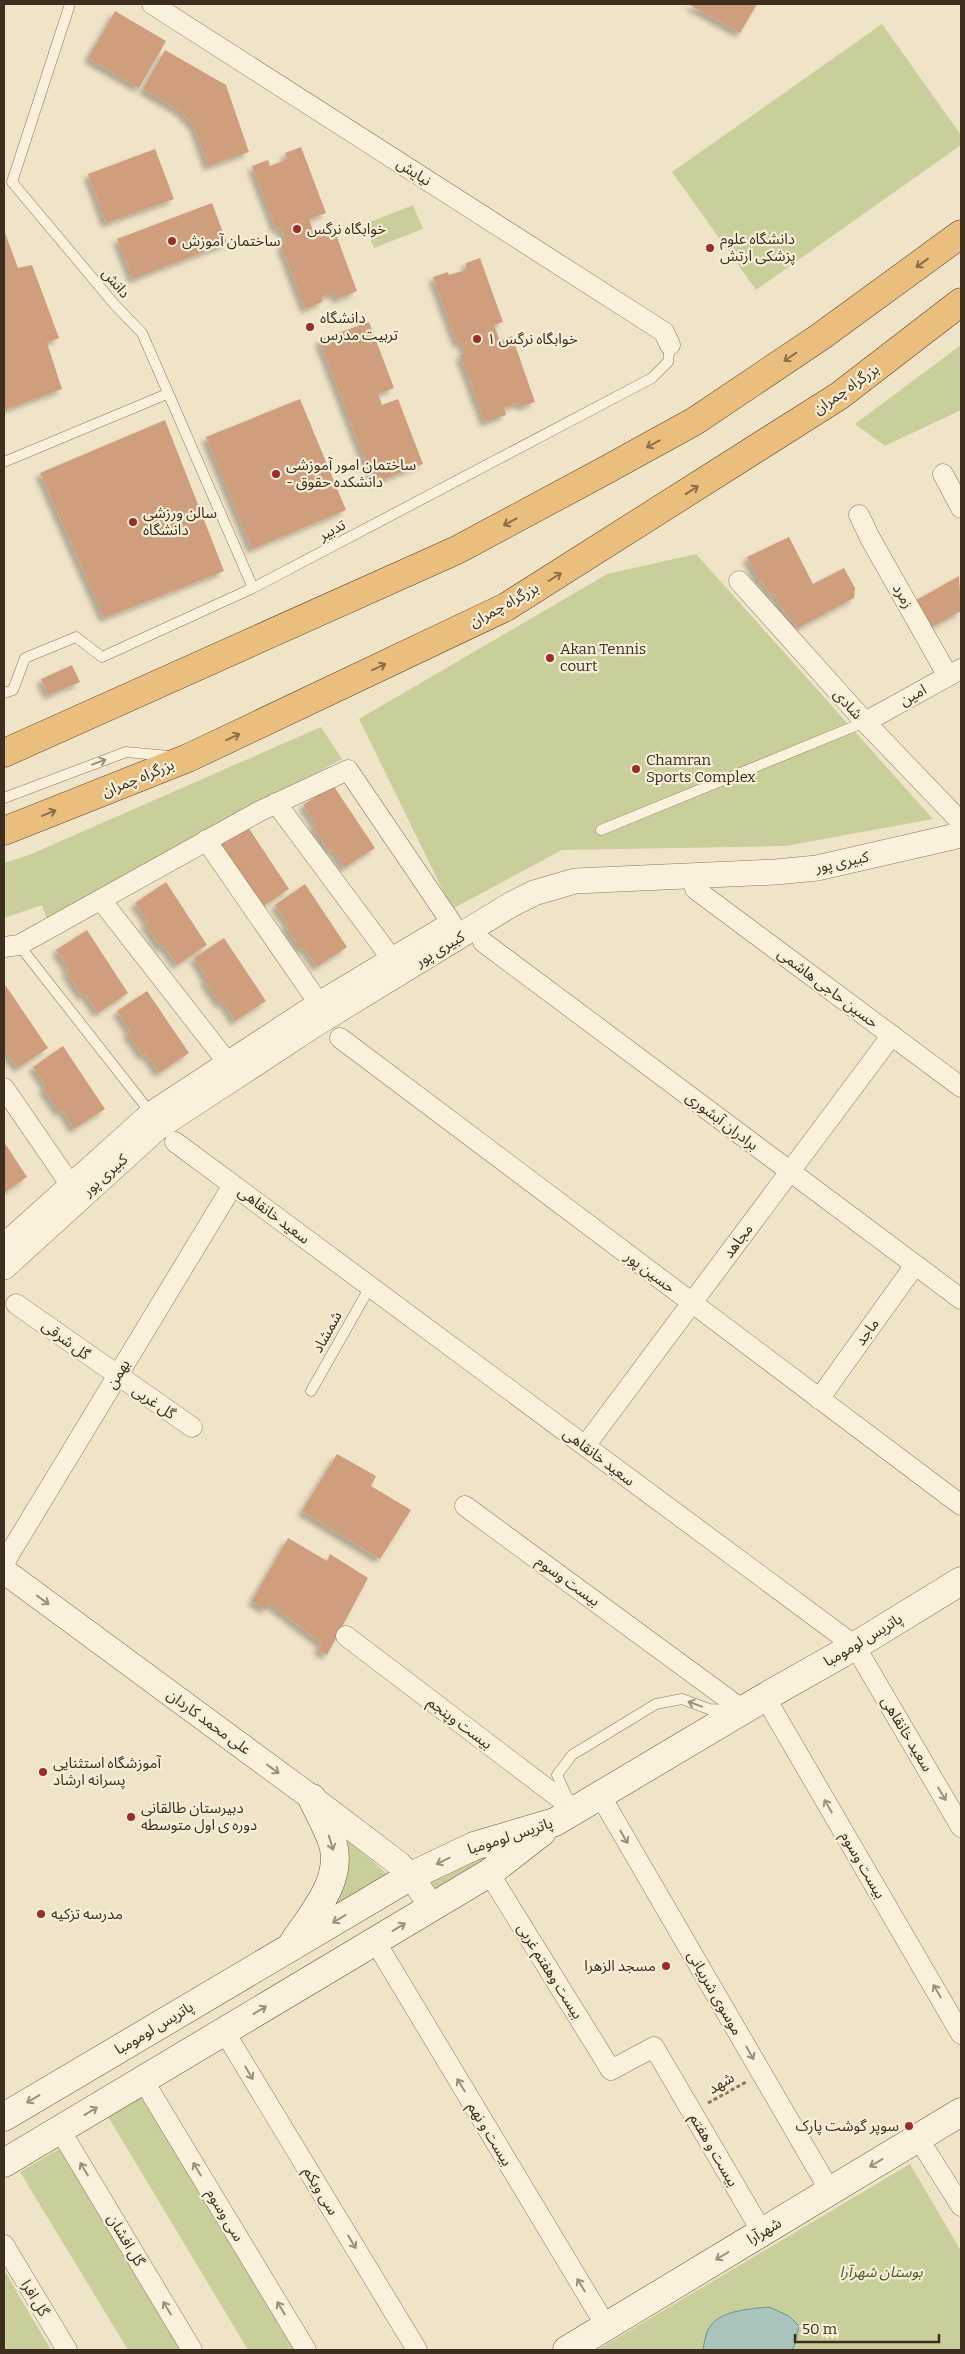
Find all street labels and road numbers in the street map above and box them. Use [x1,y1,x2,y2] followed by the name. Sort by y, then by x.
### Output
[393,154,435,190] street label: نیایش
[98,264,134,302] street label: دانش
[810,360,883,419] street label: بزرگراه چمران
[315,515,349,545] street label: تدبیر
[466,579,542,632] street label: بزرگراه چمران
[889,580,917,612] street label: زمرد
[896,680,930,710] street label: امین
[830,685,866,723] street label: شادی
[99,755,177,802] street label: بزرگراه چمران
[813,847,871,878] street label: کبیری پور
[411,927,469,972] street label: کبیری پور
[774,944,882,1032] street label: حسین حاجی هاشمی
[682,1088,762,1154] street label: برادران آبشوری
[78,1150,133,1201] street label: کبیری پور
[235,1182,313,1248] street label: سعید خانقاهی
[719,1220,757,1262] street label: مجاهد
[620,1247,679,1298] street label: حسین پور
[308,1308,346,1356] street label: شمشاد
[851,1315,883,1349] street label: ماجد
[38,1317,94,1364] street label: گل شرقی
[102,1356,134,1392] street label: بهمن
[129,1381,180,1423] street label: گل غربی
[560,1424,638,1490] street label: سعید خانقاهی
[531,1552,603,1612] street label: بیست وسوم
[820,1609,906,1672] street label: پاتریس لومومبا
[163,1685,255,1759] street label: علی محمد کاردان
[423,1693,496,1755] street label: بیست وپنجم
[877,1693,937,1775] street label: سعید خانقاهی
[465,1814,555,1859] street label: پاتریس لومومبا
[835,1828,889,1903] street label: بیست وسوم
[512,1920,587,2023] street label: بیست وهفتم غربی
[684,1948,746,2038] street label: موسوی شربیانی
[111,1997,197,2060] street label: پاتریس لومومبا
[705,2068,738,2098] street label: شهد
[462,2099,516,2170] street label: بیست و نهم
[684,2110,742,2191] street label: بیست و هفتم
[298,2164,342,2220] street label: سی ویکم
[200,2185,248,2246] street label: سی وسوم
[103,2211,149,2270] street label: گل افشان
[743,2214,785,2248] street label: شهرآرا
[17,2276,53,2320] street label: گل افرا

